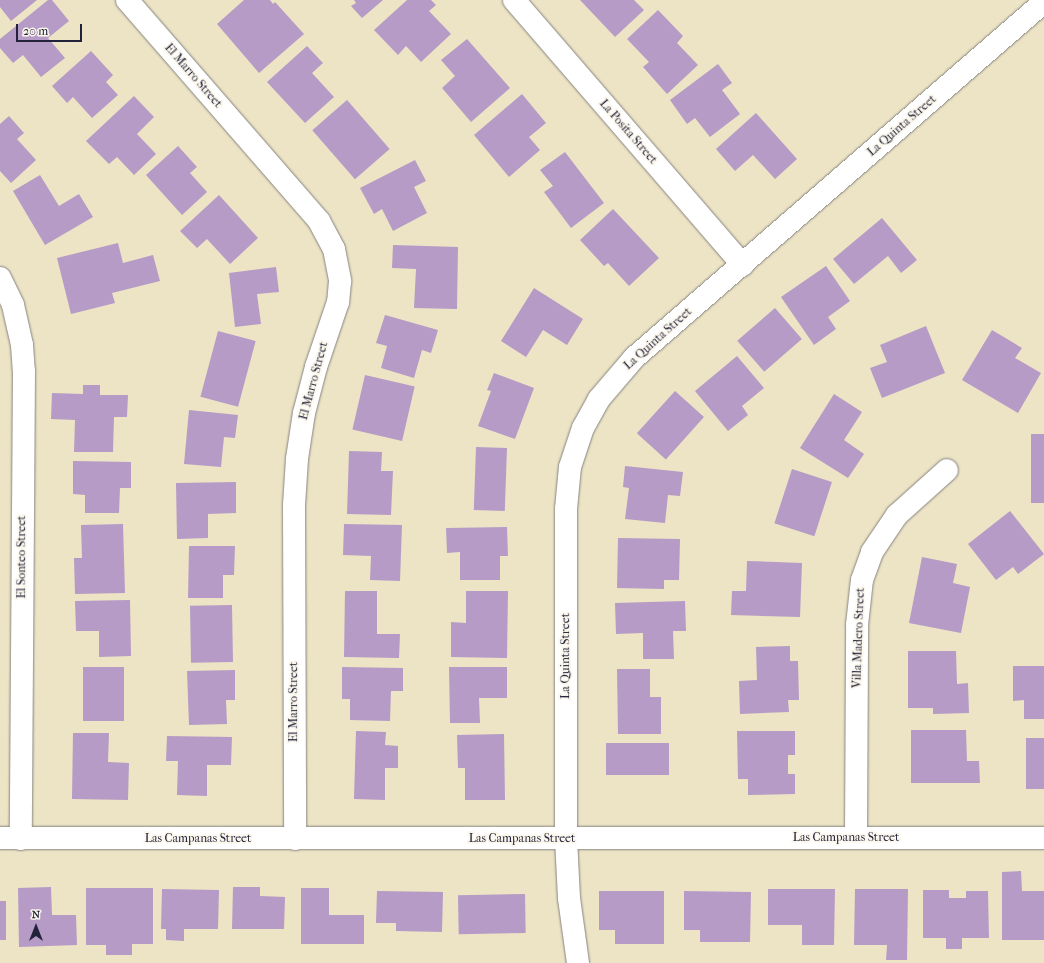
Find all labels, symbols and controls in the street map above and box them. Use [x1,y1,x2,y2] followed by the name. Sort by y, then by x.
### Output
[18,16,84,42] scale bar
[23,24,48,38] text: 20 m
[161,41,225,111] street label: El Marro Street
[865,92,939,160] street label: La Quinta Street
[596,97,660,167] street label: La Posita Street
[621,305,695,373] street label: La Quinta Street
[297,340,331,422] street label: El Marro Street
[15,516,29,598] street label: El Sonteo Street
[850,588,868,688] street label: Villa Madero Street
[559,613,573,699] street label: La Quinta Street
[287,662,301,742] street label: El Marro Street
[793,831,899,845] street label: Las Campanas Street
[145,832,251,846] street label: Las Campanas Street
[469,832,575,846] street label: Las Campanas Street
[16,907,56,947] north arrow
[32,908,40,921] text: N

